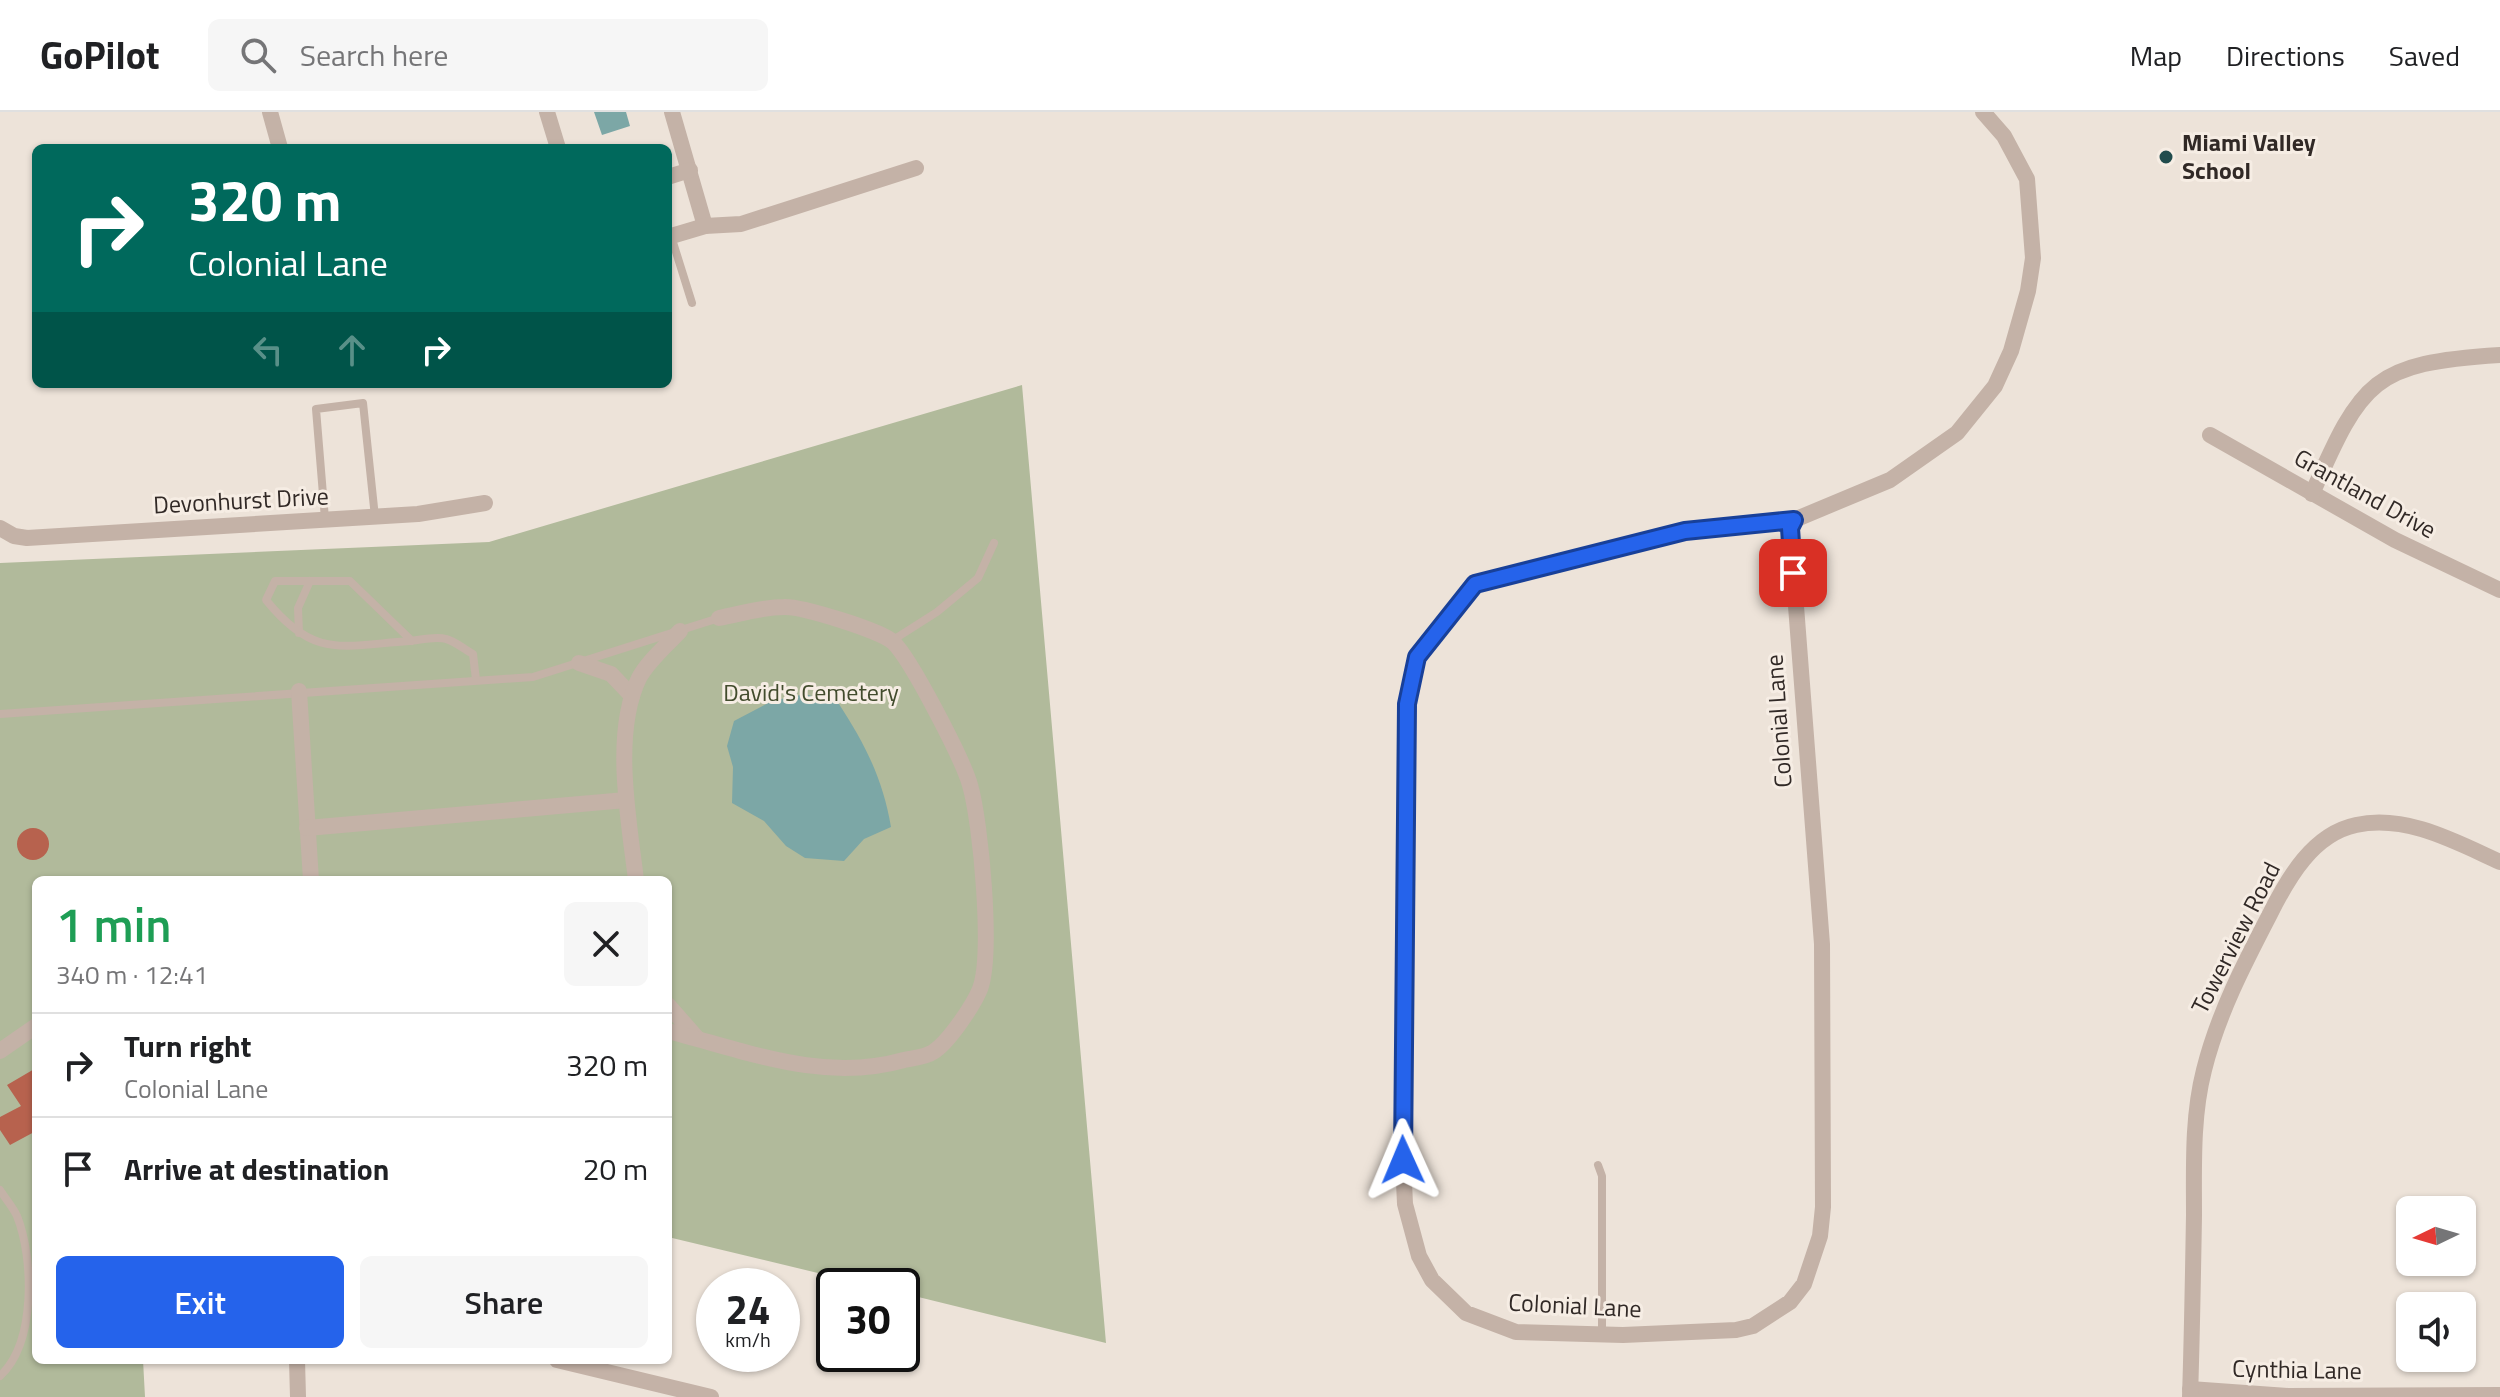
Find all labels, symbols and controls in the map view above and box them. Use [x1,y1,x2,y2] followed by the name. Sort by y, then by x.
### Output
[208,19,768,91] search box
[40,26,160,84] text: GoPilot
[300,32,449,78] text: Search here
[236,33,280,77] icon: search
[2130,34,2182,77] text: Map
[2226,34,2345,77] text: Directions
[2389,34,2460,77] text: Saved
[2182,124,2316,188] place label: Miami Valley School
[2157,148,2175,166] marker: Miami Valley School
[188,158,341,243] text: 320 m
[56,176,160,280] icon: right
[188,235,388,290] text: Colonial Lane
[246,328,290,372] icon: left
[330,328,374,372] icon: ahead
[414,328,458,372] icon: right
[2288,439,2443,547] street label: Grantland Drive
[152,477,330,523] street label: Devonhurst Drive
[1759,539,1827,607] pin
[1771,551,1815,595] icon: arrive
[1755,653,1801,789] street label: Colonial Lane
[723,674,899,710] park label: David's Cemetery
[2181,855,2289,1020] street label: Towerview Road
[56,888,171,961] text: 1 min
[564,902,648,986] button: close
[56,955,208,994] text: 340 m · 12:41
[124,1023,252,1069] text: Turn right
[566,1042,648,1088] text: 320 m
[56,1043,100,1087] icon: right
[124,1069,268,1108] text: Colonial Lane
[1361,1118,1445,1202] position arrow
[124,1146,389,1192] text: Arrive at destination
[583,1146,648,1192] text: 20 m
[56,1147,100,1191] icon: arrive
[2396,1196,2476,1276] north arrow
[2396,1196,2476,1372] map controls
[56,1256,344,1348] button: Exit
[360,1256,648,1348] button: Share
[816,1268,920,1372] speed limit sign: 30
[726,1279,770,1340] text: 24
[1508,1284,1643,1326] street label: Colonial Lane
[2396,1292,2476,1372] button: sound
[725,1324,771,1355] text: km/h
[2232,1350,2362,1388] street label: Cynthia Lane

